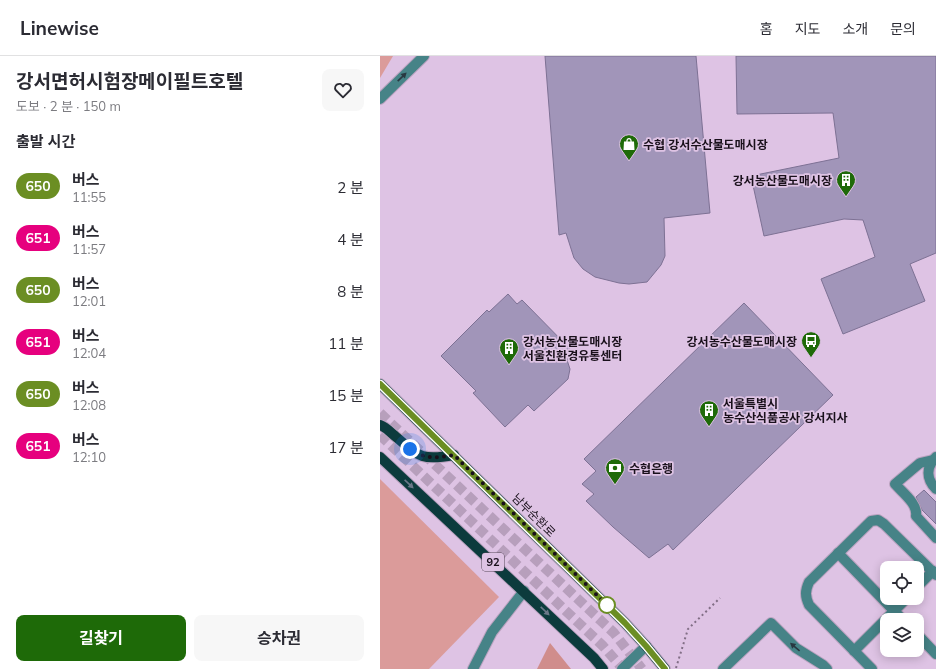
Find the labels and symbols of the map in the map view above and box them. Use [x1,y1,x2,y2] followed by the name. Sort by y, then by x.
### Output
[397,72,407,82] one-way arrow
[618,133,640,161] shop icon: 수협 강서수산물도매시장
[643,137,768,152] place label: 수협 강서수산물도매시장
[835,169,857,197] building icon: 강서농산물도매시장
[733,173,832,188] place label: 강서농산물도매시장
[800,330,822,358] bus stop icon: 강서농수산물도매시장
[523,334,622,363] place label: 강서농산물도매시장 서울친환경유통센터
[687,334,797,349] place label: 강서농수산물도매시장
[498,337,520,365] building icon: 강서농산물도매시장 서울친환경유통센터
[723,396,848,425] place label: 서울특별시 농수산식품공사 강서지사
[698,399,720,427] building icon: 서울특별시 농수산식품공사 강서지사
[400,439,420,459] your location
[604,457,626,485] bank icon: 수협은행
[629,461,673,476] place label: 수협은행
[404,479,413,488] one-way arrow
[509,490,559,540] street label: 남부순환로
[482,553,504,571] road number: 92
[598,596,616,614] unlabelled marker
[540,606,549,615] one-way arrow
[790,642,801,651] one-way arrow

